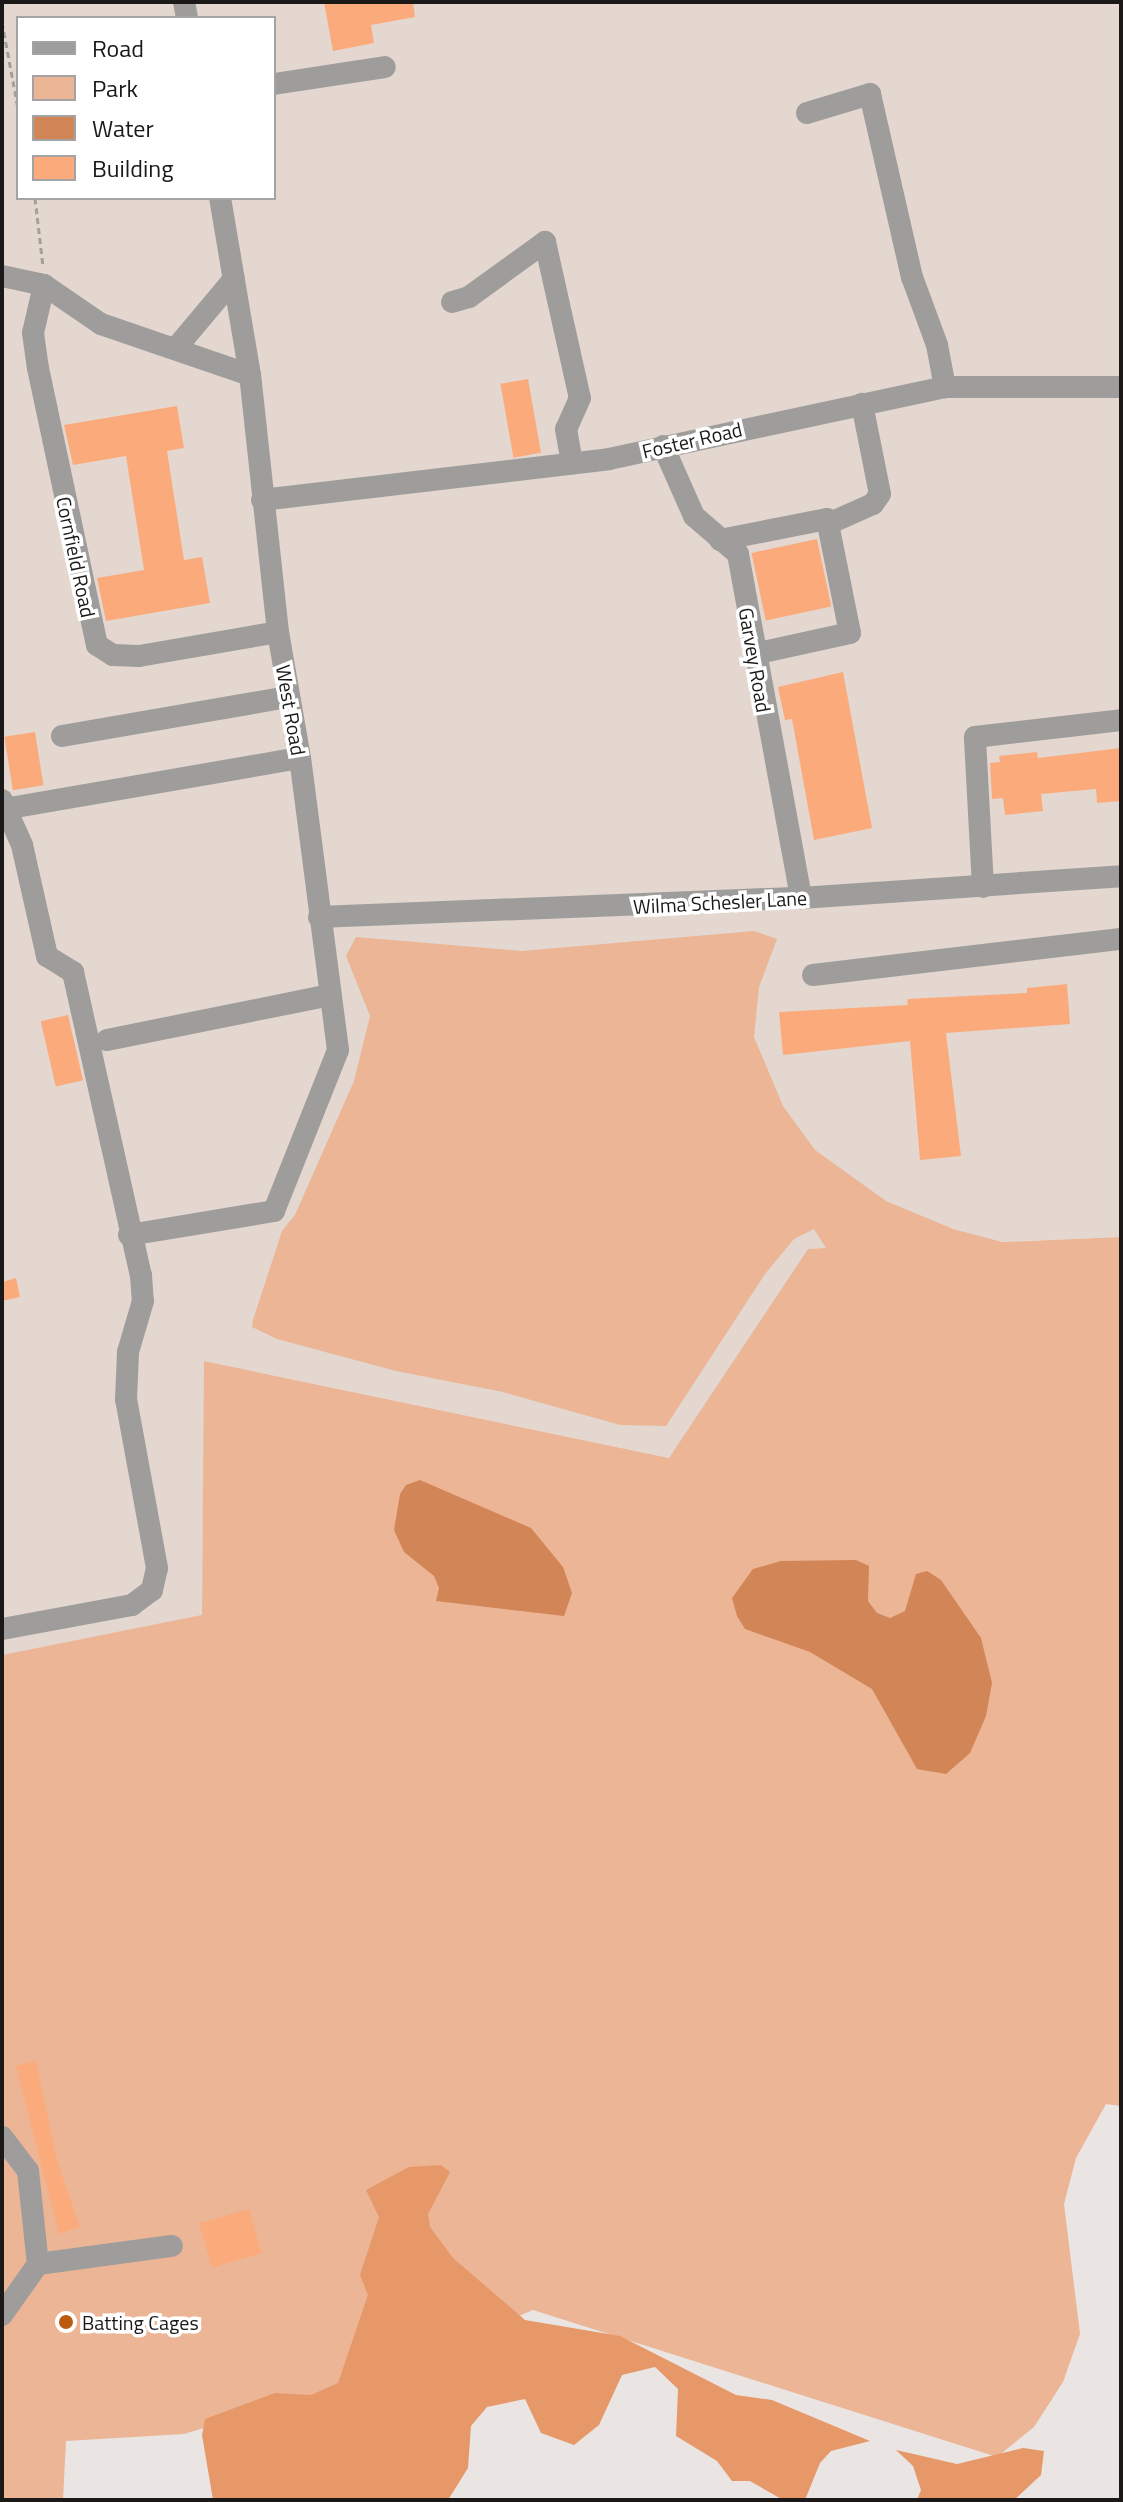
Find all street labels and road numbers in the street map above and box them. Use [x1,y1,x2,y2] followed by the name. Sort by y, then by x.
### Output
[640,417,744,463] street label: Foster Road
[51,494,101,620] street label: Cornfield Road
[734,606,776,714] street label: Garvey Road
[271,663,311,757] street label: West Road
[632,885,808,919] street label: Wilma Schesler Lane

